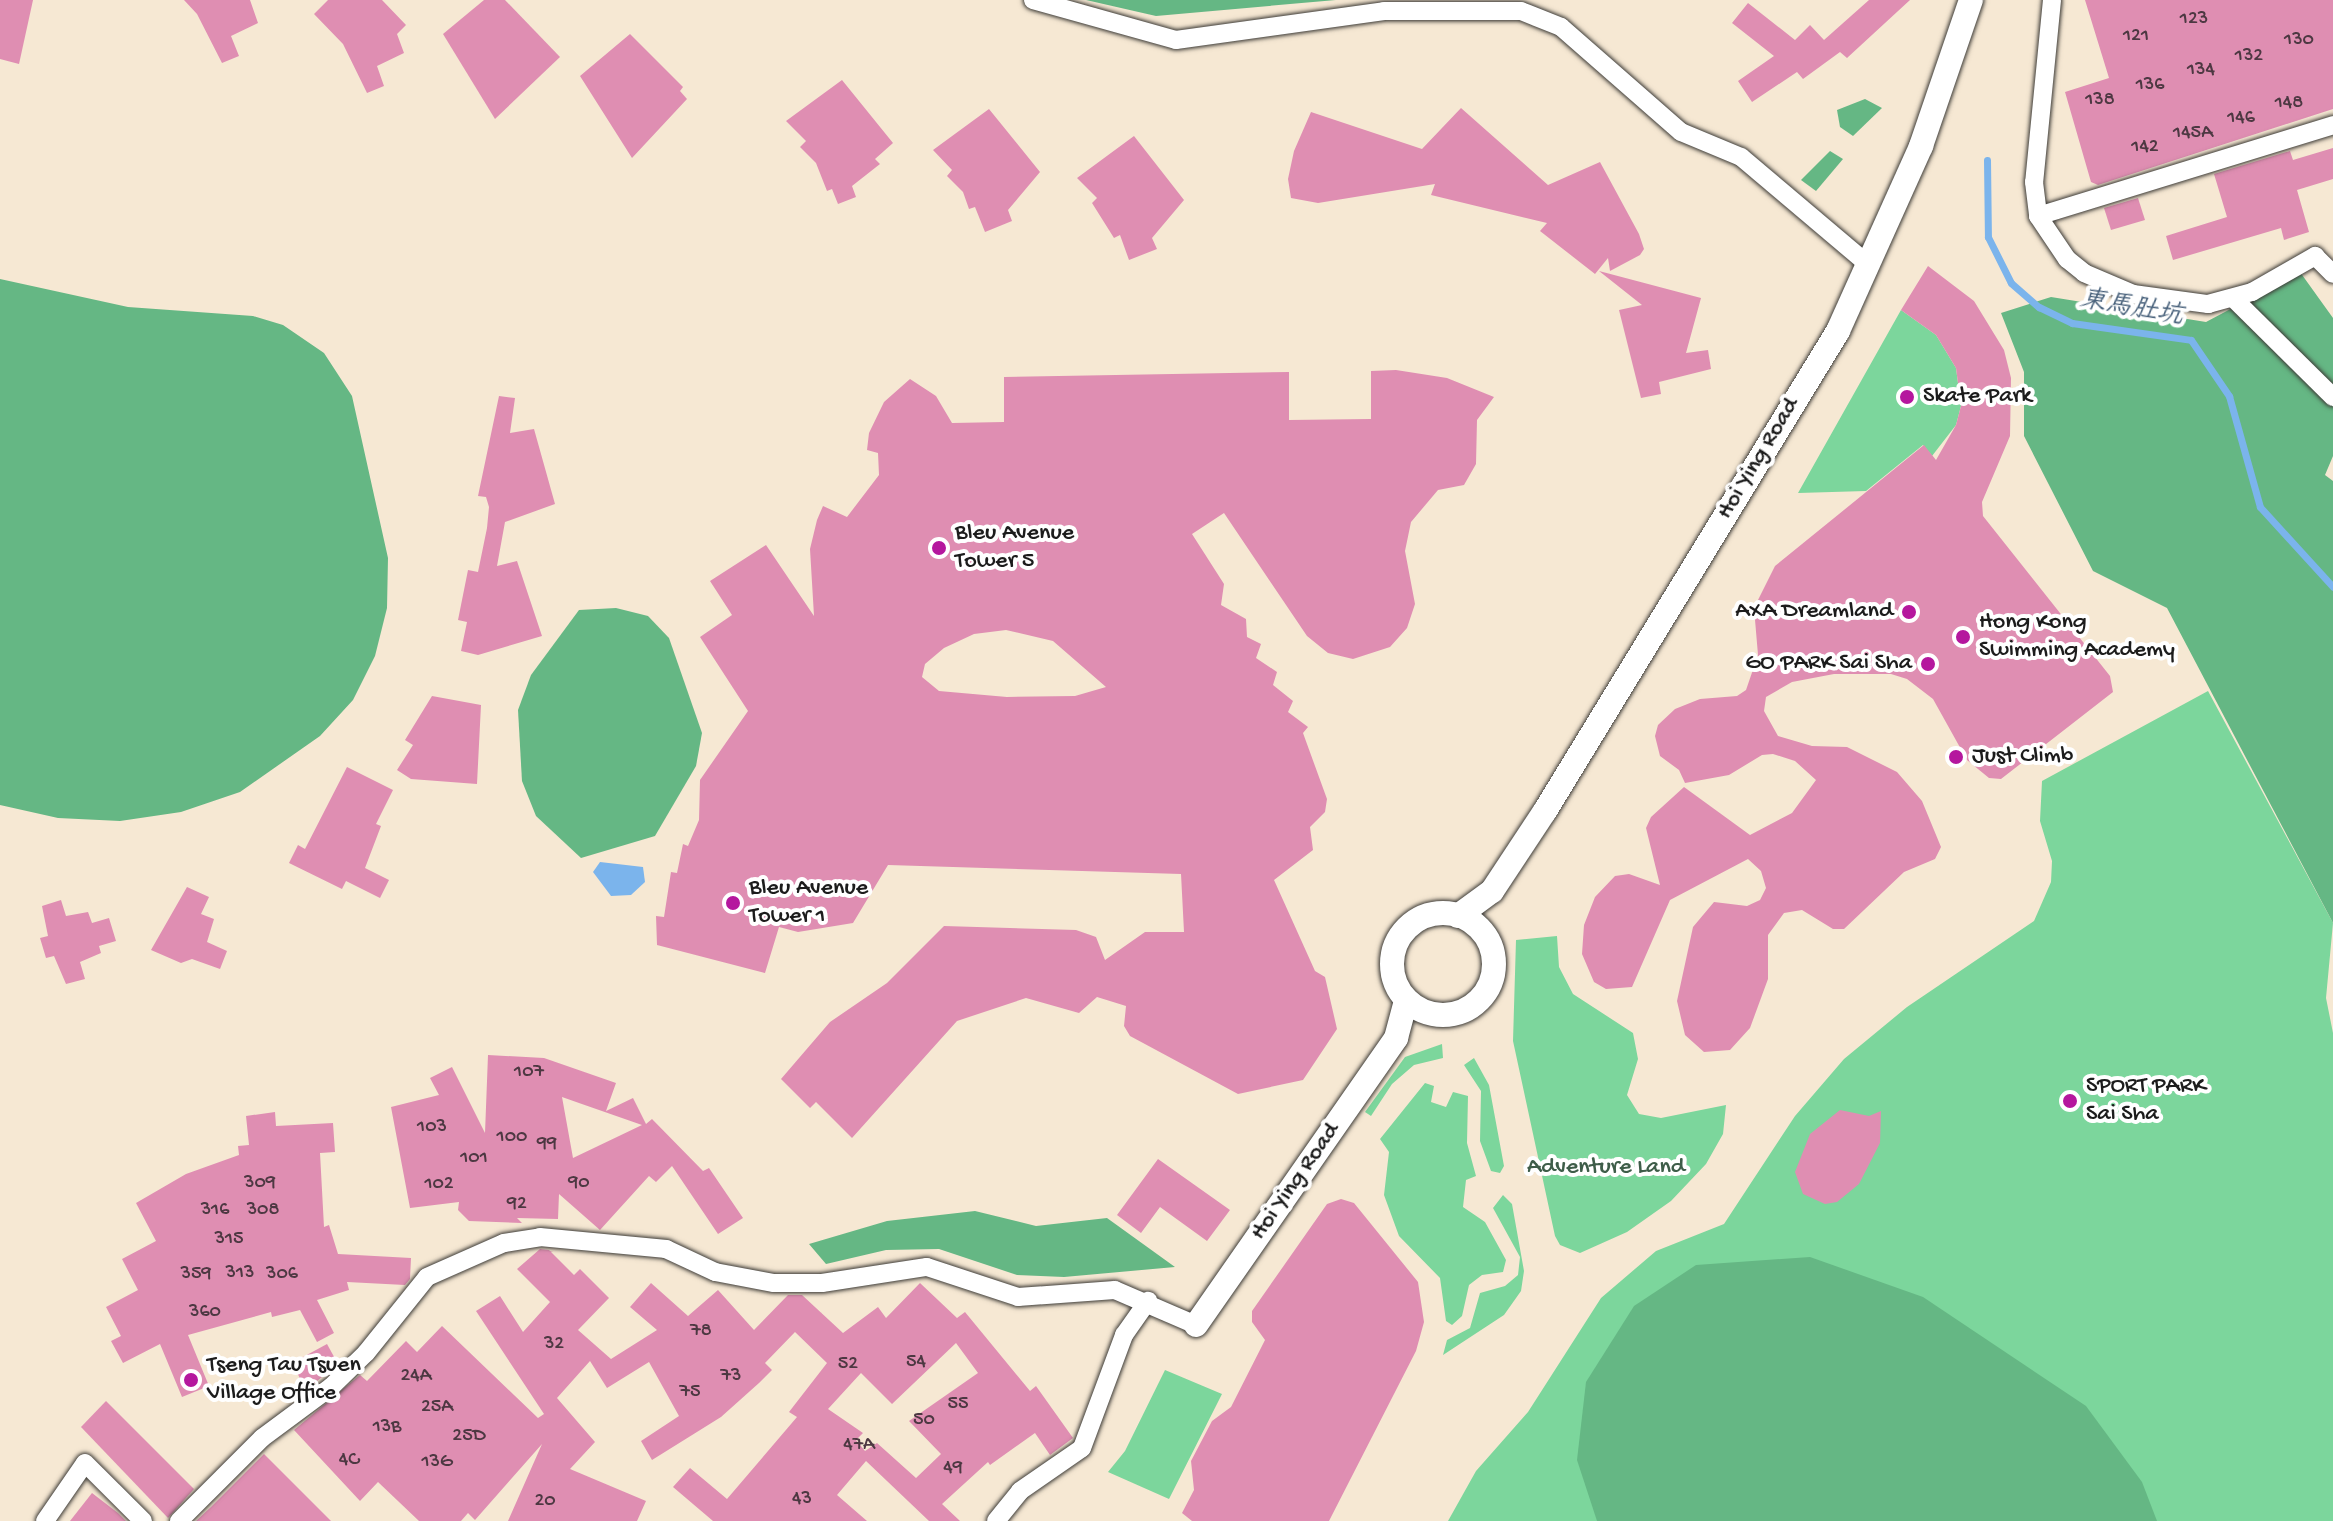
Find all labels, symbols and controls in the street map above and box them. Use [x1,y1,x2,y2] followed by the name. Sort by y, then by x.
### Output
[2180,7,2208,31] house number: 123
[2123,24,2149,48] house number: 121
[2284,28,2314,52] house number: 130
[2235,44,2263,68] house number: 132
[2187,58,2215,82] house number: 134
[2136,73,2164,97] house number: 136
[2085,88,2115,112] house number: 138
[2275,91,2303,115] house number: 148
[2227,106,2255,130] house number: 146
[2173,121,2213,145] house number: 145A
[2131,135,2159,159] house number: 142
[2077,286,2185,334] water label: 東馬肚坑
[1923,383,2032,411] place label: Skate Park
[1898,388,1916,406] marker: Skate Park
[1711,393,1807,525] street label: Hoi Ying Road
[955,520,1074,576] place label: Bleu Avenue Tower 5
[930,539,948,557] marker: Bleu Avenue Tower 5
[1735,598,1893,626] place label: AXA Dreamland
[1900,603,1918,621] marker: AXA Dreamland
[1979,609,2175,665] place label: Hong Kong Swimming Academy
[1954,628,1972,646] marker: Hong Kong Swimming Academy
[1745,650,1912,678] place label: GO PARK Sai Sha
[1919,655,1937,673] marker: GO PARK Sai Sha
[1972,743,2073,771] place label: Just Climb
[1947,748,1965,766] marker: Just Climb
[749,875,868,931] place label: Bleu Avenue Tower 1
[724,894,742,912] marker: Bleu Avenue Tower 1
[514,1060,544,1084] house number: 107
[2086,1073,2206,1129] place label: SPORT PARK Sai Sha
[2061,1092,2079,1110] marker: SPORT PARK Sai Sha
[417,1115,447,1139] house number: 103
[1245,1118,1347,1246] street label: Hoi Ying Road
[497,1125,527,1149] house number: 100
[537,1132,557,1156] house number: 99
[460,1146,488,1170] house number: 101
[1527,1154,1685,1182] park label: Adventure Land
[244,1171,276,1195] house number: 309
[568,1171,590,1195] house number: 90
[424,1172,454,1196] house number: 102
[507,1192,527,1216] house number: 92
[201,1198,229,1222] house number: 316
[247,1198,279,1222] house number: 308
[215,1227,243,1251] house number: 315
[226,1261,254,1285] house number: 313
[181,1262,211,1286] house number: 359
[266,1262,298,1286] house number: 306
[189,1300,221,1324] house number: 360
[690,1319,712,1343] house number: 78
[544,1332,564,1356] house number: 32
[906,1350,926,1374] house number: 54
[207,1352,361,1408] place label: Tseng Tau Tsuen Village Office
[838,1352,858,1376] house number: 52
[400,1364,432,1388] house number: 24A
[721,1364,741,1388] house number: 73
[182,1371,200,1389] marker: Tseng Tau Tsuen Village Office
[680,1380,700,1404] house number: 75
[947,1392,969,1416] house number: 55
[421,1395,453,1419] house number: 25A
[913,1408,935,1432] house number: 50
[373,1415,401,1439] house number: 13B
[452,1424,486,1448] house number: 25D
[843,1433,875,1457] house number: 47A
[339,1448,359,1472] house number: 4C
[421,1450,453,1474] house number: 13G
[943,1456,963,1480] house number: 49
[792,1487,812,1511] house number: 43
[534,1489,556,1513] house number: 20

